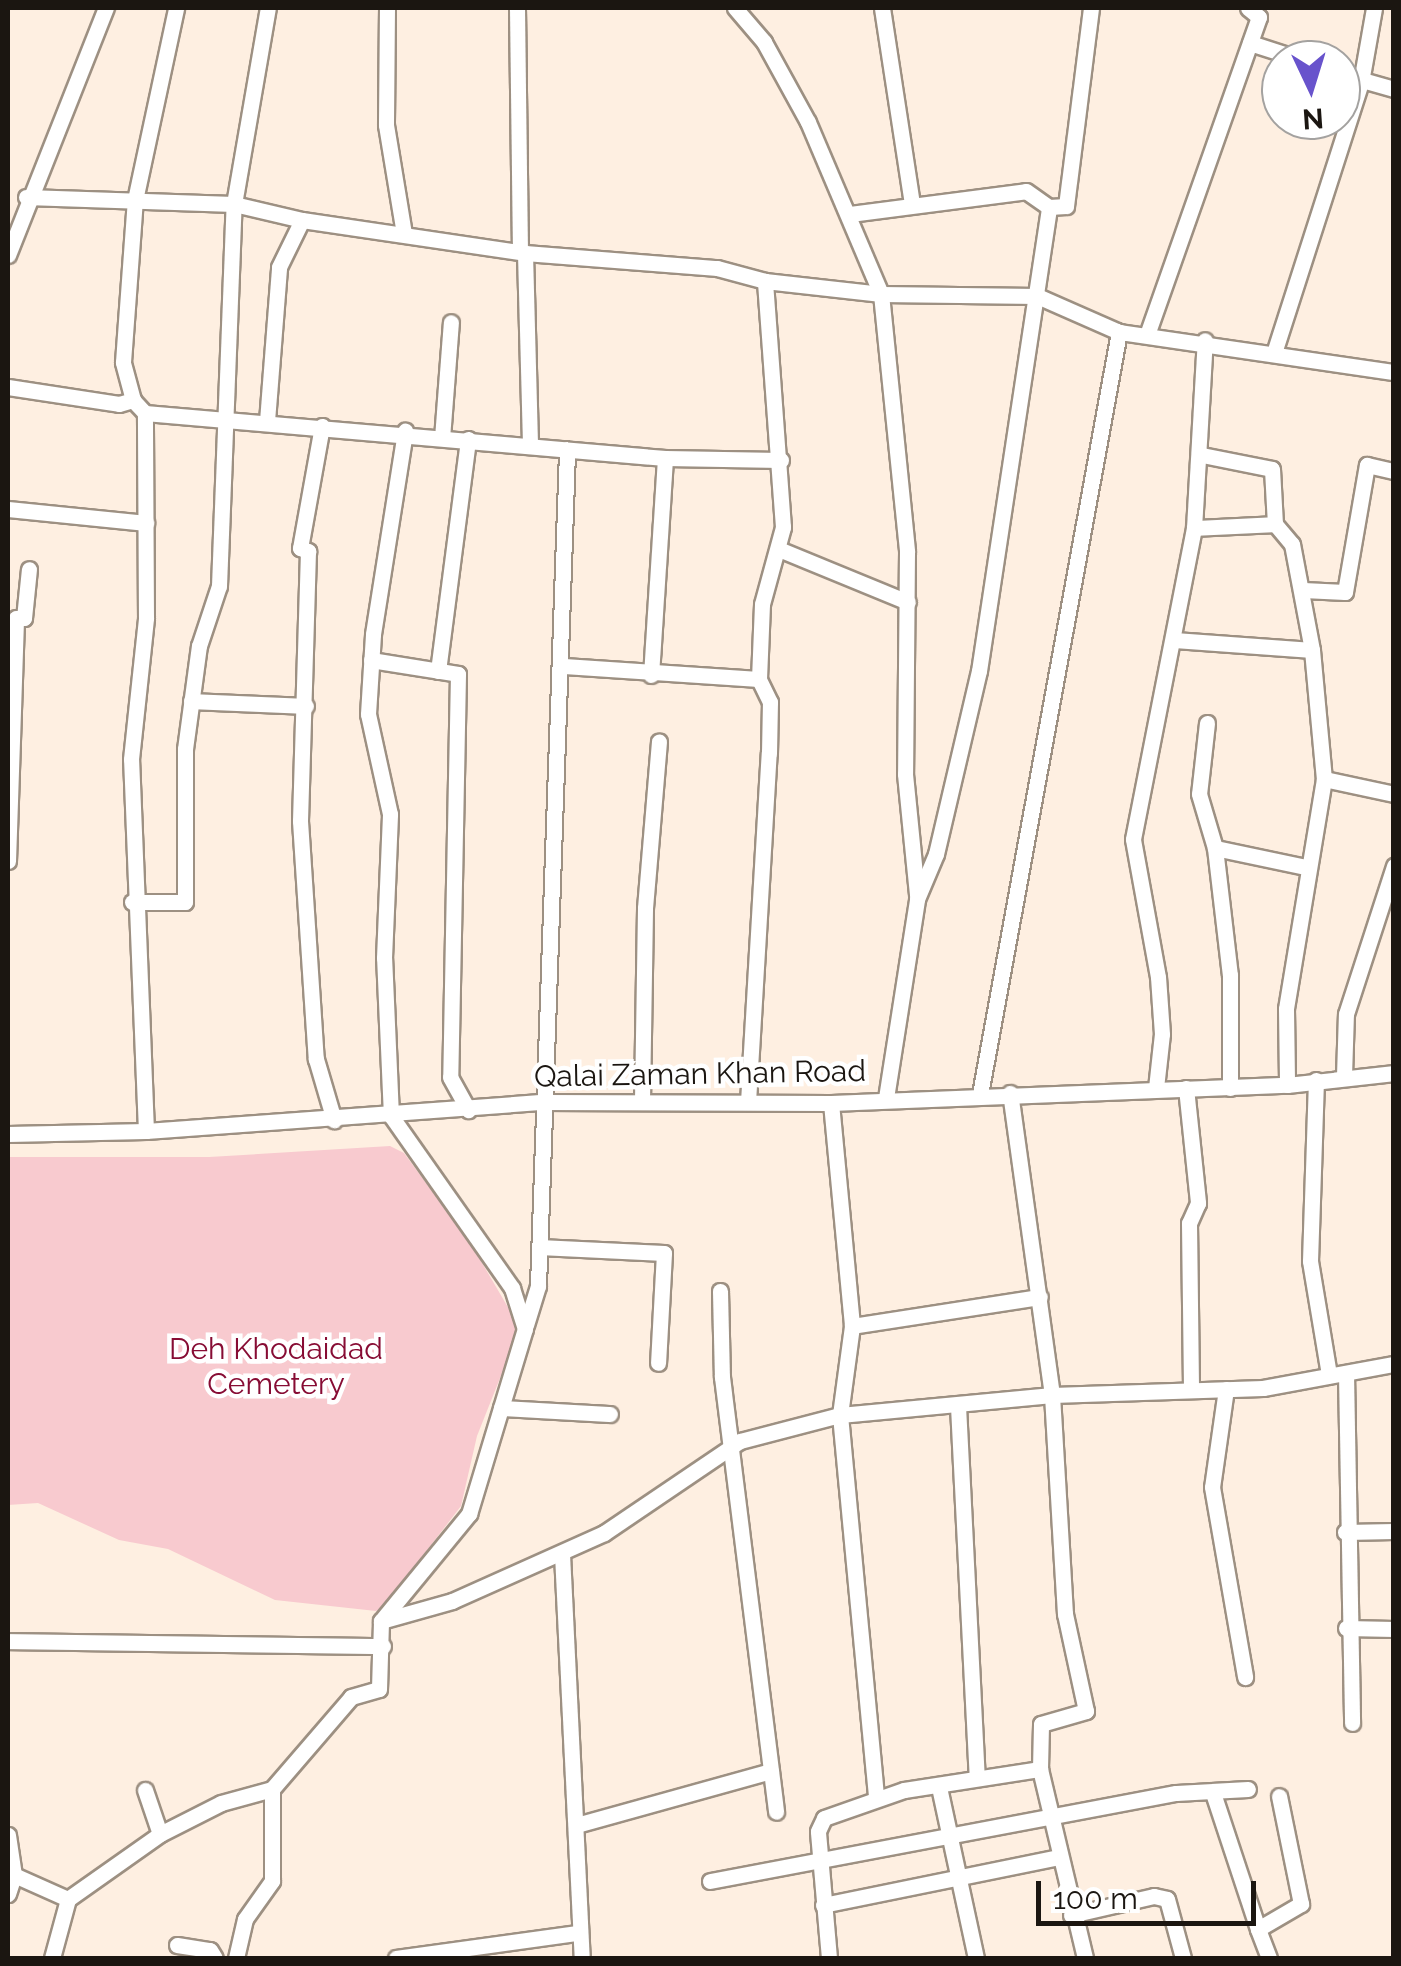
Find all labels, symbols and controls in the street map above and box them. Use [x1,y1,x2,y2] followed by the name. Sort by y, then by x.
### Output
[1261,40,1361,140] north arrow
[1301,101,1325,136] text: N
[534,1053,866,1095] street label: Qalai Zaman Khan Road
[169,1331,383,1402] park label: Deh Khodaidad Cemetery
[1041,1861,1261,1923] scale bar
[1053,1881,1138,1916] text: 100 m

